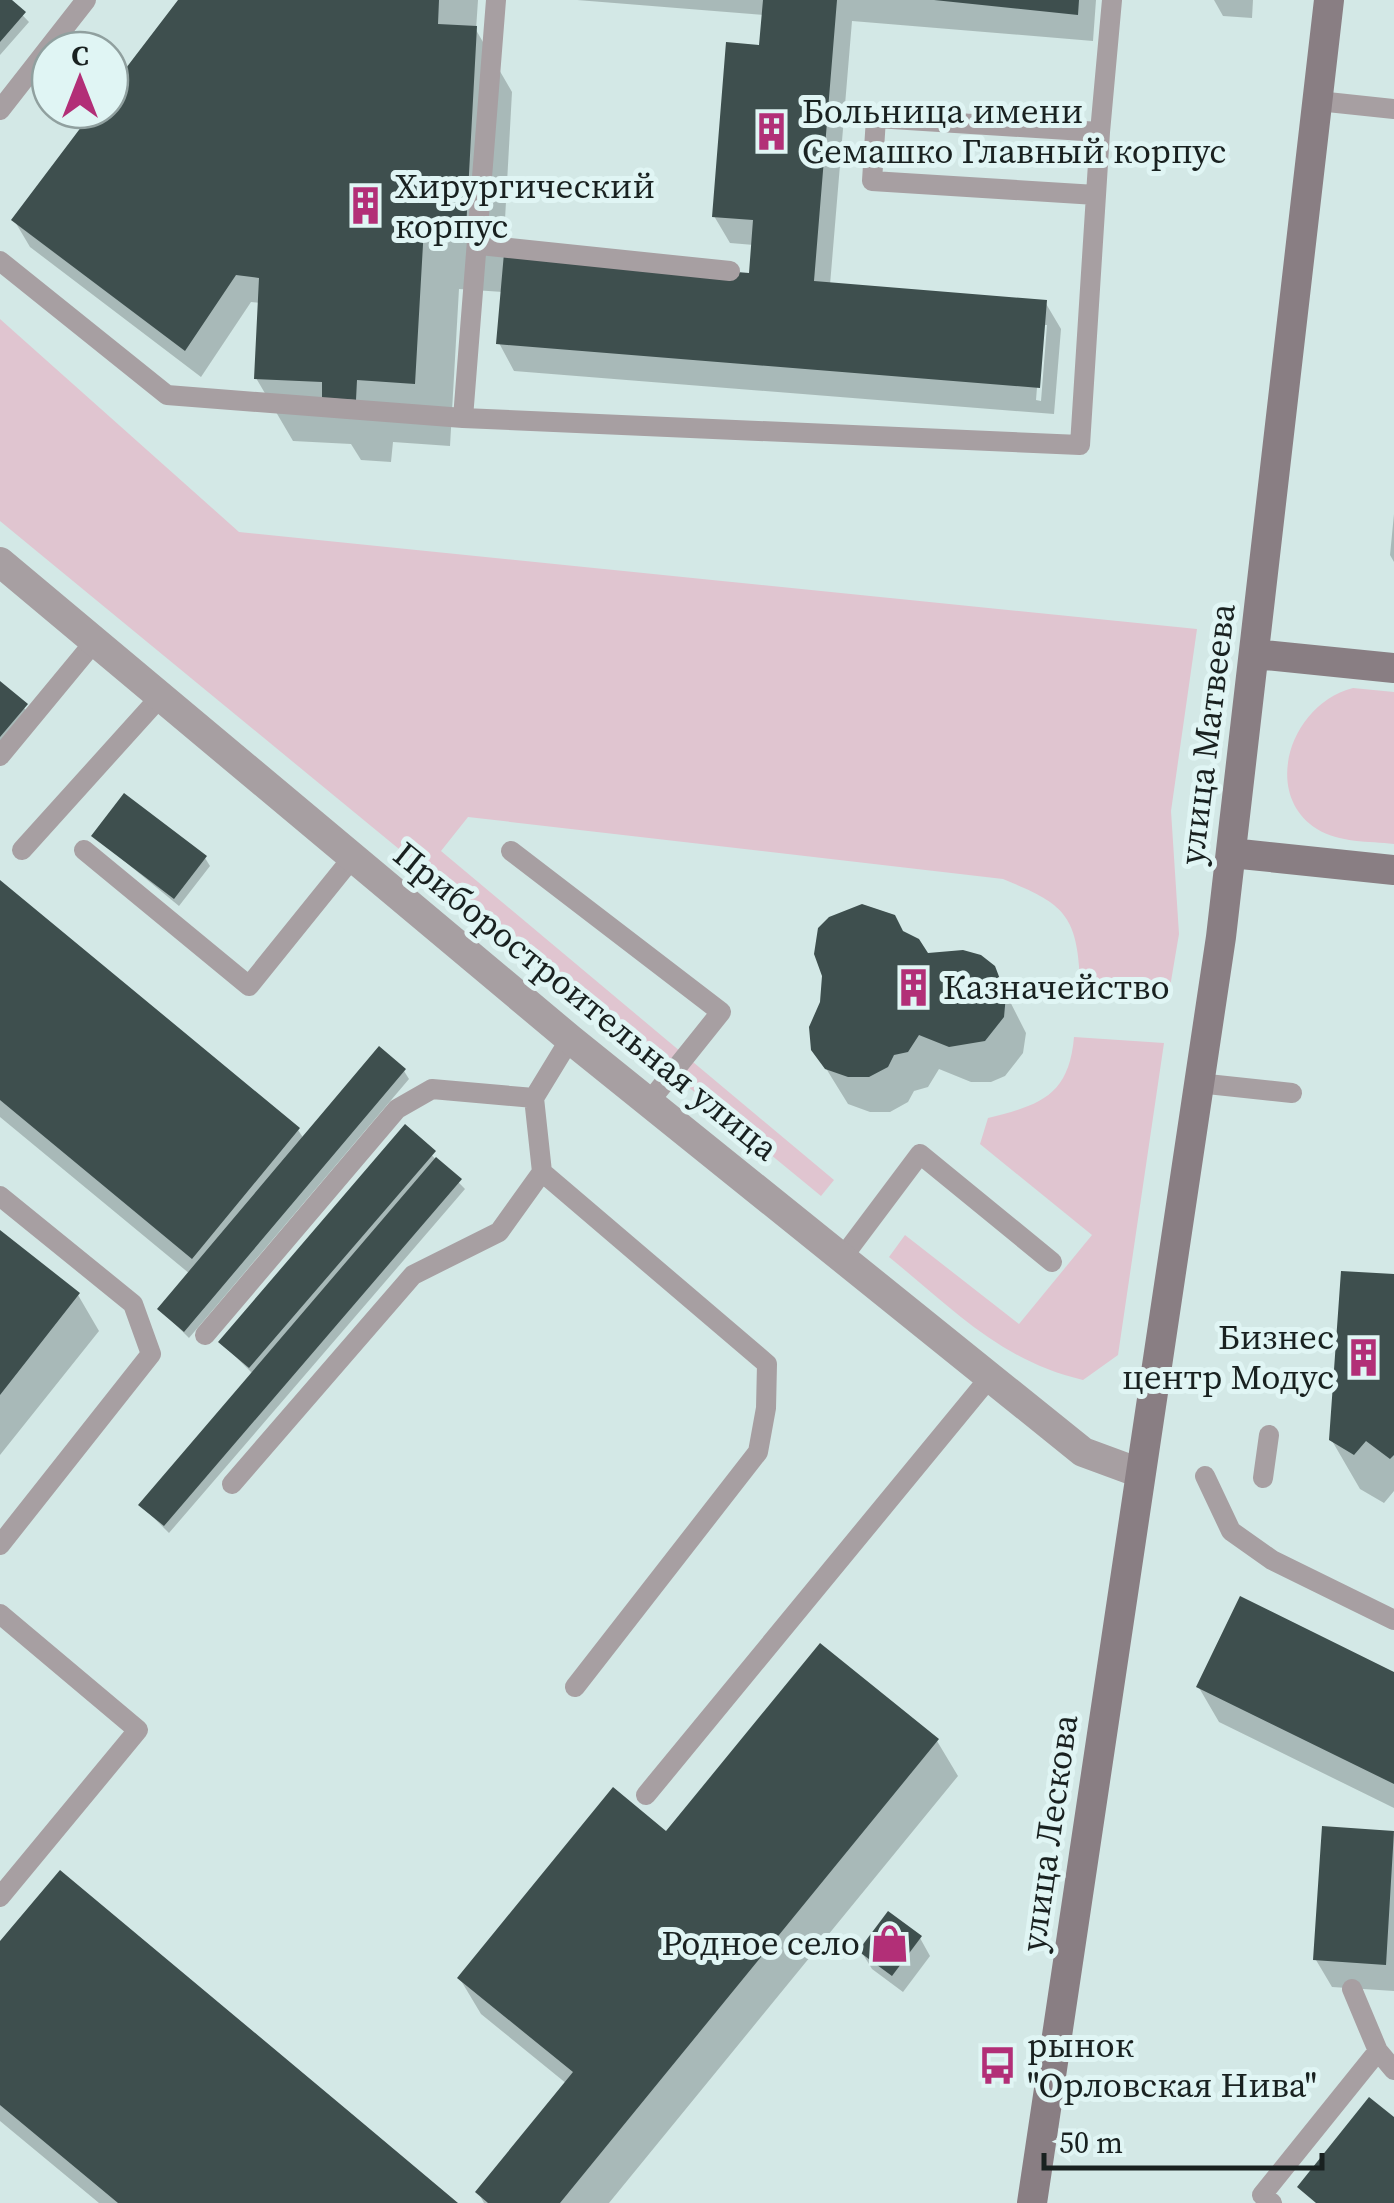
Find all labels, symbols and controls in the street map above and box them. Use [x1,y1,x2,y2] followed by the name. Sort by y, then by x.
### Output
[30,30,130,130] north arrow
[71,36,89,74] text: С
[802,87,1226,175] place label: Больница имени Семашко Главный корпус
[751,110,793,152] building icon: Больница имени Семашко Главный корпус
[395,162,655,250] place label: Хирургический корпус
[344,185,386,227] building icon: Хирургический корпус
[1167,600,1247,867] street label: улица Матвеева
[383,831,789,1172] street label: Приборостроительная улица
[943,963,1170,1011] place label: Казначейство
[892,966,934,1008] building icon: Казначейство
[1122,1313,1334,1401] place label: Бизнес центр Модус
[1343,1336,1385,1378] building icon: Бизнес центр Модус
[1009,1711,1089,1955] street label: улица Лескова
[661,1919,860,1967] place label: Родное село
[869,1922,911,1964] shop icon: Родное село
[1027,2021,1317,2109] place label: рынок "Орловская Нива"
[976,2044,1018,2086] bus stop icon: рынок "Орловская Нива"
[1044,2108,1322,2170] scale bar
[1059,2122,1123,2163] text: 50 m

